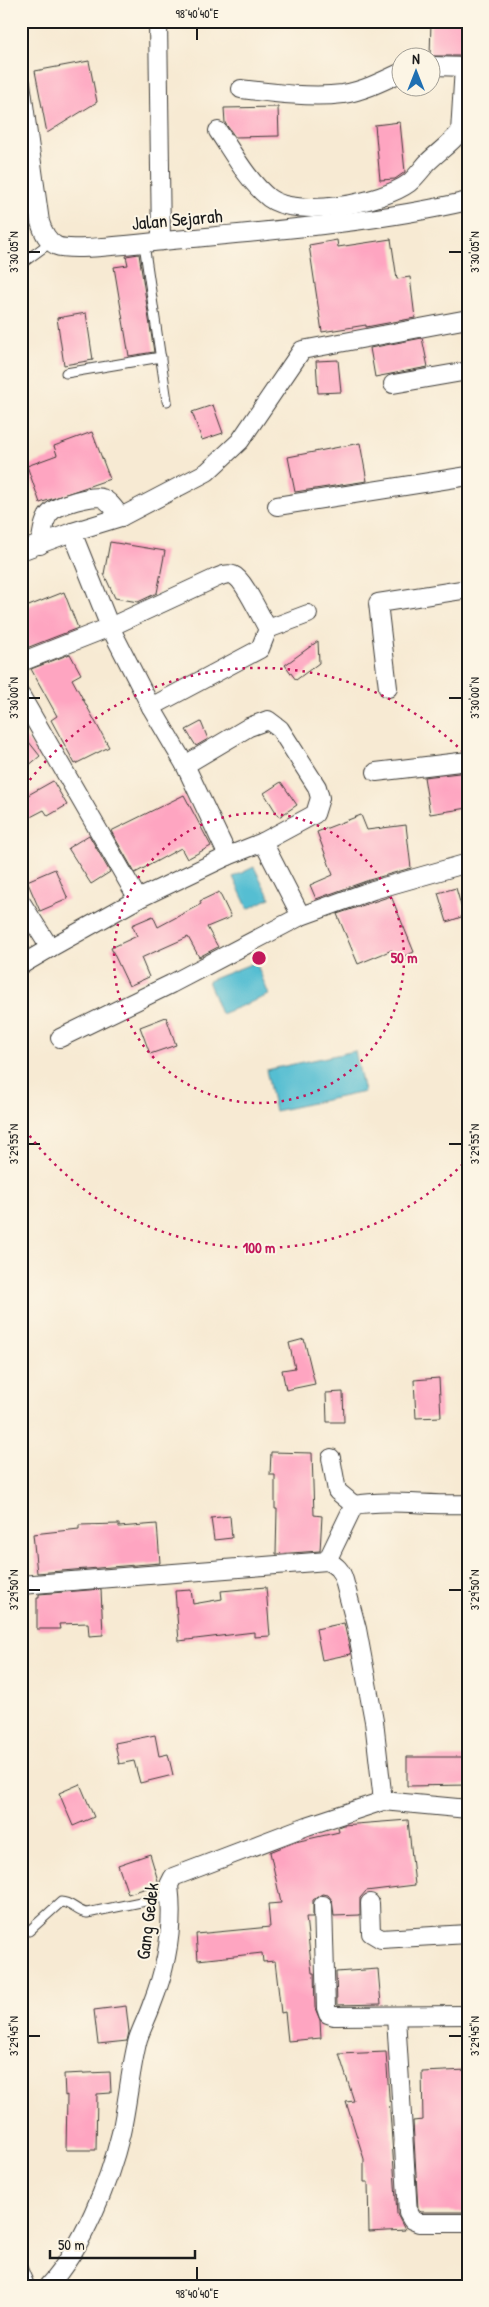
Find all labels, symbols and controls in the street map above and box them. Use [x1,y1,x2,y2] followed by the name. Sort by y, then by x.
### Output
[175,5,219,22] text: 98°40'40"E
[392,48,442,98] north arrow
[412,49,420,68] text: N
[131,202,223,236] street label: Jalan Sejarah
[5,231,22,273] text: 3°30'05"N
[466,231,483,273] text: 3°30'05"N
[5,677,22,719] text: 3°30'00"N
[466,677,483,719] text: 3°30'00"N
[391,947,417,968] text: 50 m
[250,949,268,967] centre of rings
[5,1124,22,1164] text: 3°29'55"N
[466,1124,483,1164] text: 3°29'55"N
[243,1237,275,1258] text: 100 m
[5,1570,22,1610] text: 3°29'50"N
[466,1570,483,1610] text: 3°29'50"N
[129,1881,165,1961] street label: Gang Gedek
[5,2016,22,2056] text: 3°29'45"N
[466,2016,483,2056] text: 3°29'45"N
[50,2227,195,2259] scale bar
[58,2234,85,2255] text: 50 m
[175,2285,219,2302] text: 98°40'40"E

